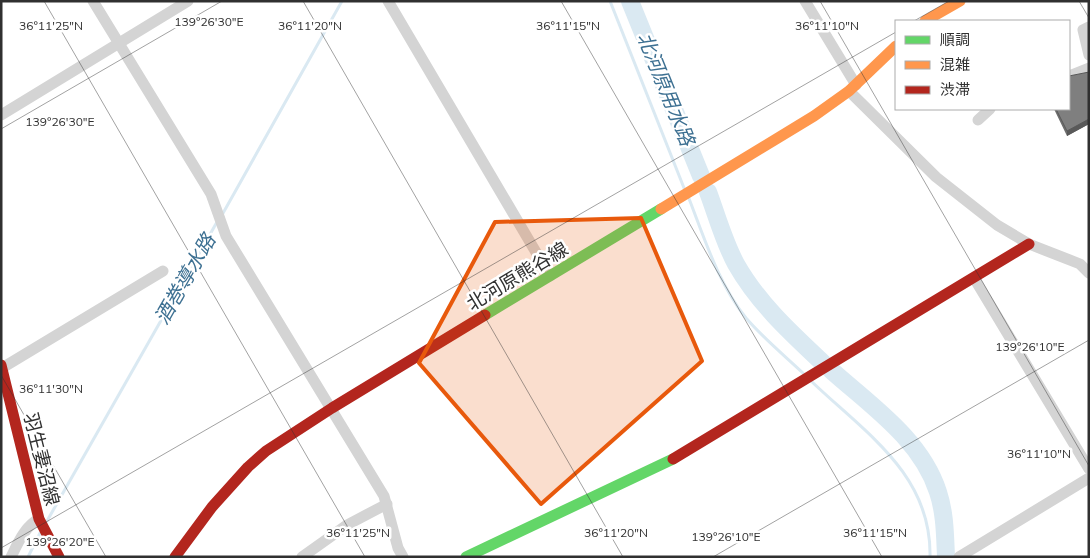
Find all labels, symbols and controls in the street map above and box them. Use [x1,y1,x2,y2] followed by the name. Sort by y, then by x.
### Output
[174,14,244,29] text: 139°26'30"E
[19,18,83,33] text: 36°11'25"N
[278,18,342,33] text: 36°11'20"N
[536,18,600,33] text: 36°11'15"N
[795,18,859,33] text: 36°11'10"N
[895,20,1070,110] legend
[632,28,701,151] water label: 北河原用水路
[940,30,970,49] text: 順調
[940,55,970,74] text: 混雑
[940,80,970,99] text: 渋滞
[25,114,95,129] text: 139°26'30"E
[149,227,221,328] water label: 酒巻導水路
[462,236,572,316] street label: 北河原熊谷線
[995,339,1065,354] text: 139°26'10"E
[19,381,83,396] text: 36°11'30"N
[19,410,65,508] street label: 羽生妻沼線
[1007,446,1071,461] text: 36°11'10"N
[326,525,390,540] text: 36°11'25"N
[584,525,648,540] text: 36°11'20"N
[843,525,907,540] text: 36°11'15"N
[691,529,761,544] text: 139°26'10"E
[25,534,95,549] text: 139°26'20"E

